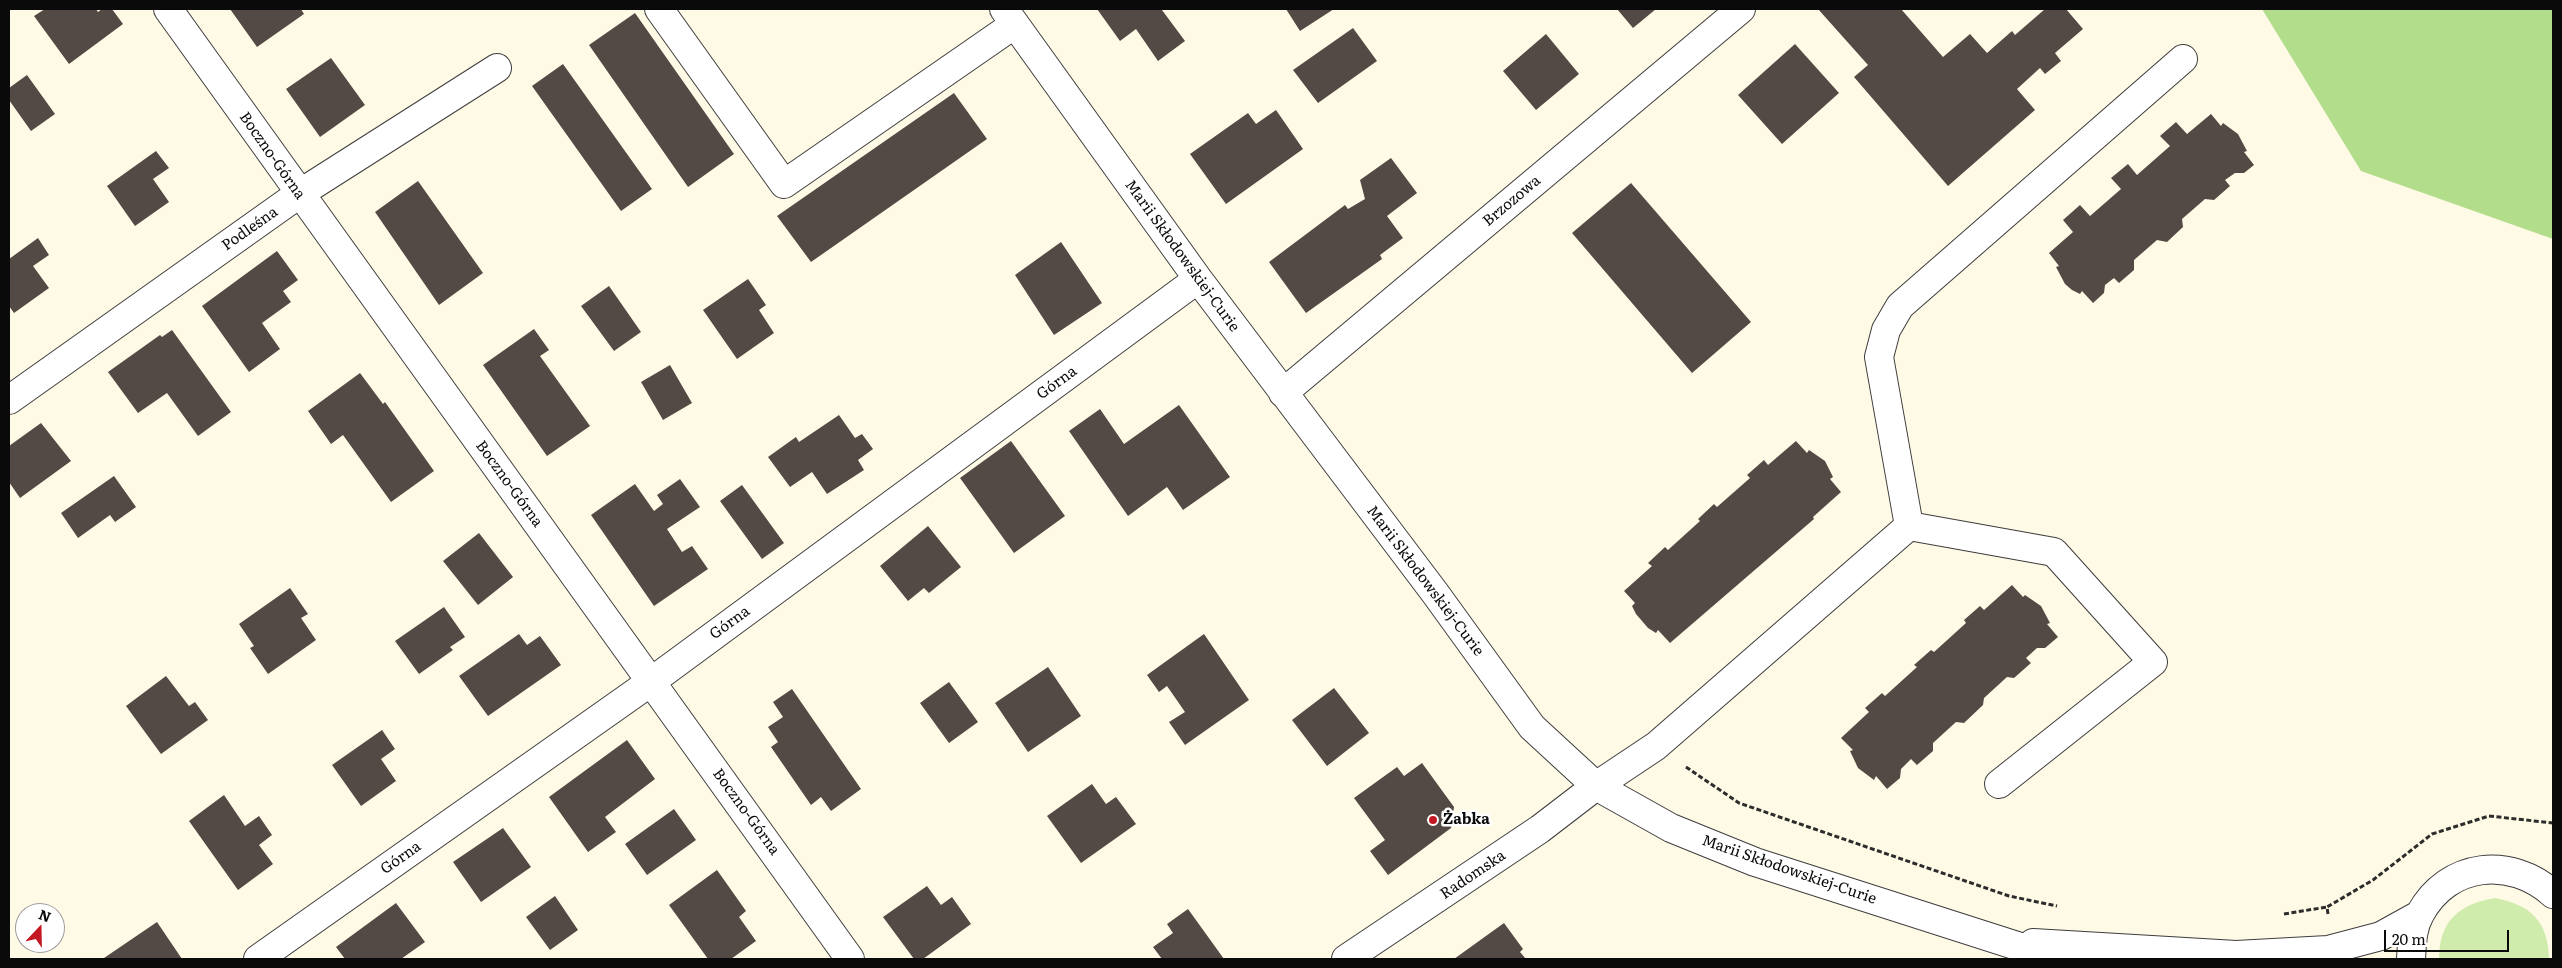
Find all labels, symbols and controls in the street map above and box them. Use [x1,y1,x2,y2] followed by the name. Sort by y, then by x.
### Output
[235,109,309,203] street label: Boczno-Górna
[1479,172,1545,230] street label: Brzozowa
[1121,177,1243,335] street label: Marii Skłodowskiej-Curie
[219,203,281,255] street label: Podleśna
[1034,362,1080,404] street label: Górna
[472,437,546,531] street label: Boczno-Górna
[1363,502,1487,660] street label: Marii Skłodowskiej-Curie
[707,602,753,644] street label: Górna
[709,765,783,859] street label: Boczno-Górna
[1443,811,1490,829] place label: Żabka
[1427,814,1439,826] marker: Żabka
[1699,832,1879,908] street label: Marii Skłodowskiej-Curie
[377,838,425,878] street label: Górna
[1437,847,1509,903] street label: Radomska
[15,903,65,953] north arrow
[36,903,54,926] text: N
[2387,920,2512,952] scale bar
[2392,927,2426,950] text: 20 m

